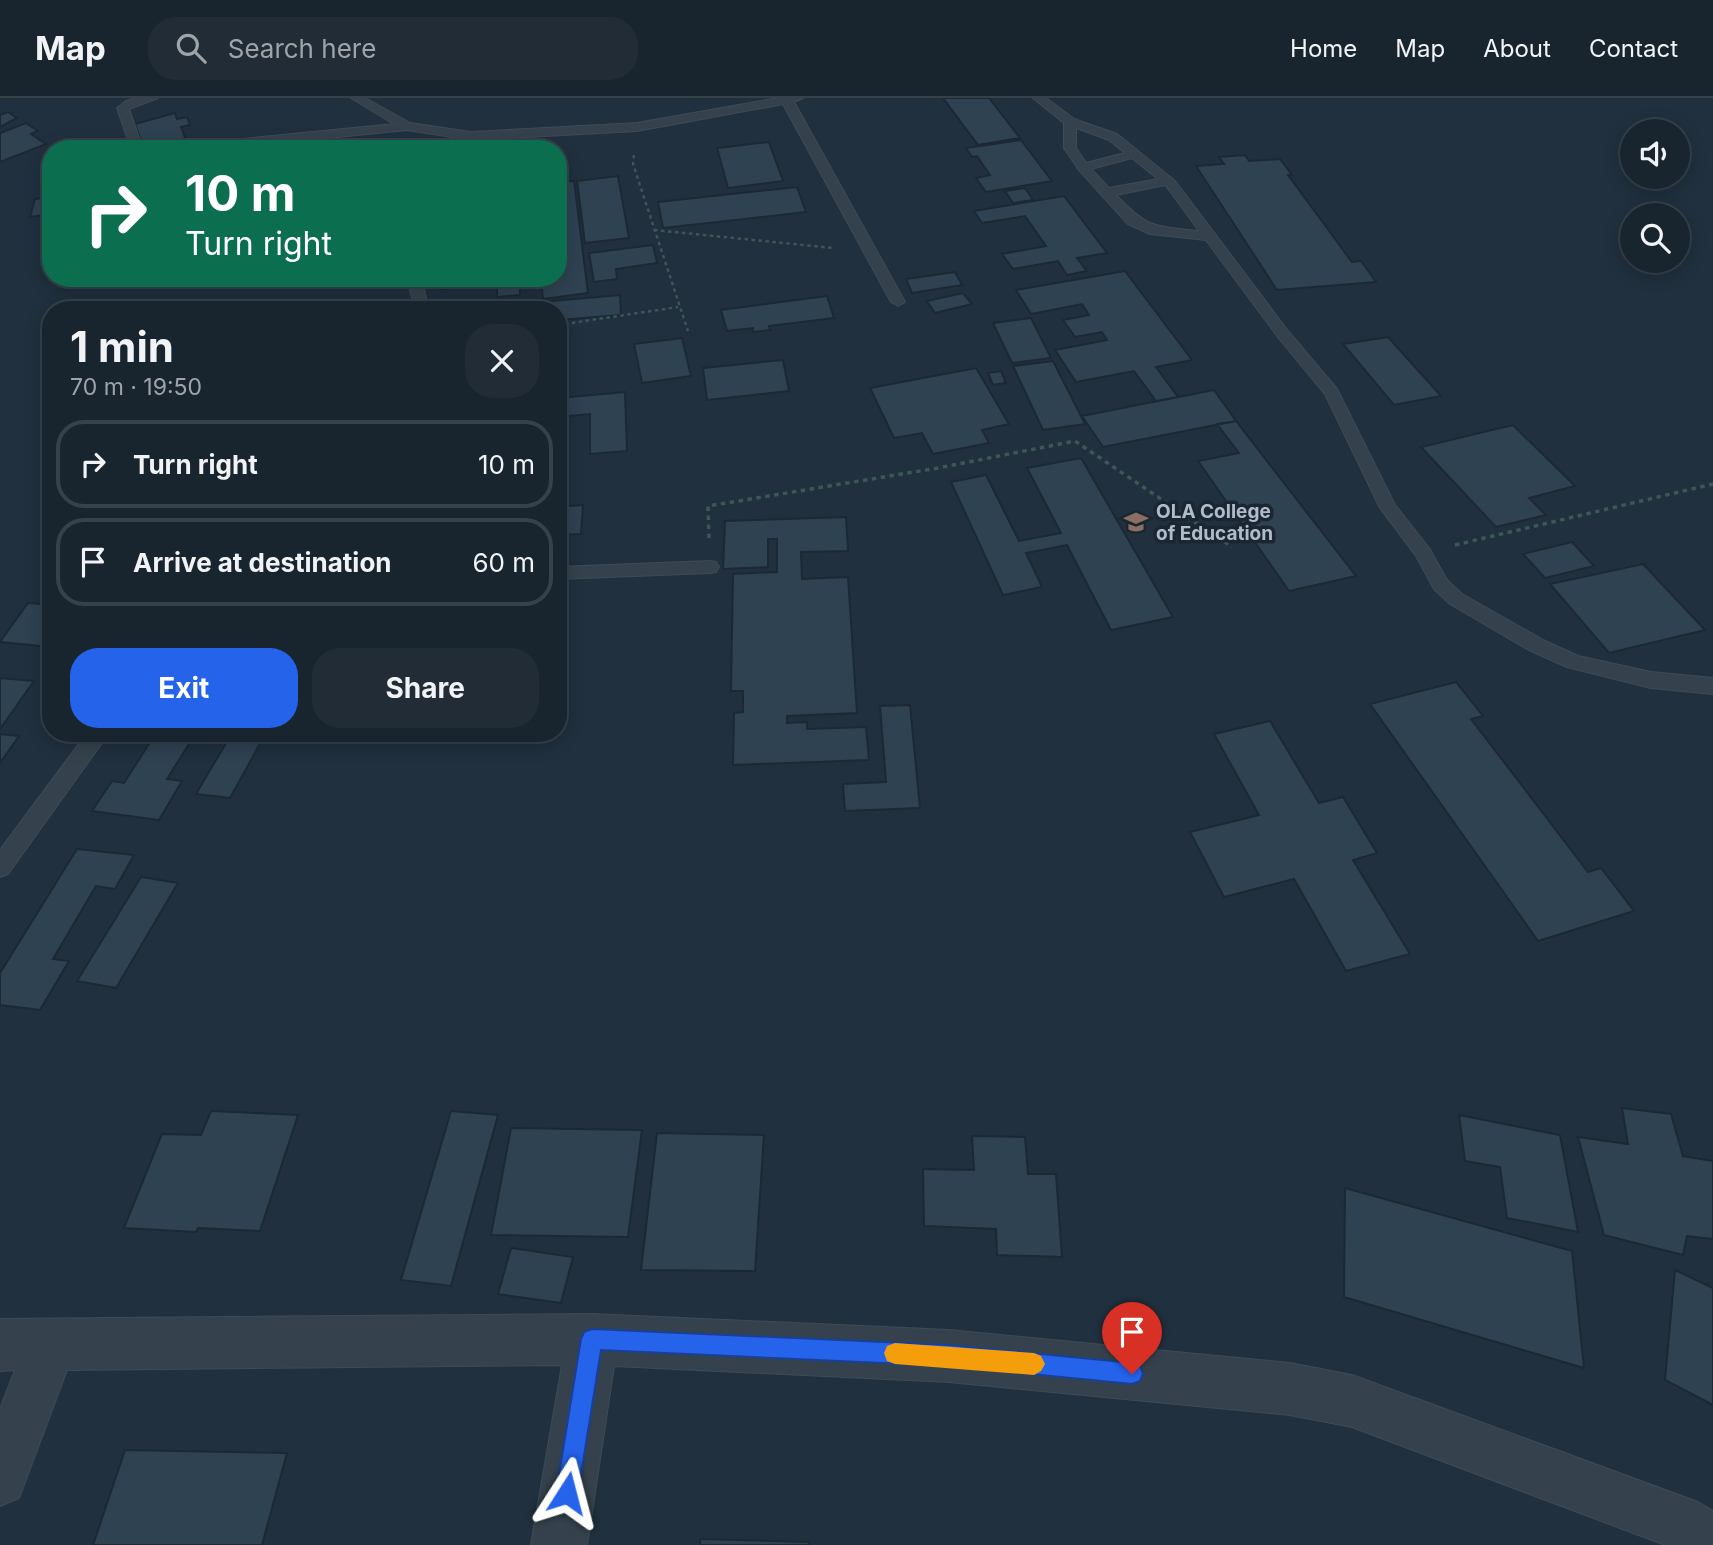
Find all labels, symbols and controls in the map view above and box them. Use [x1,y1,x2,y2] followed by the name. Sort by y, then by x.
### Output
[148,17,638,80] search box
[35,28,106,68] text: Map
[172,29,210,67] icon: search
[228,33,376,64] text: Search here
[1290,34,1357,63] text: Home
[1395,34,1445,63] text: Map
[1483,34,1551,63] text: About
[1589,34,1678,63] text: Contact
[1620,119,1690,273] map controls
[1620,119,1690,189] button: sound
[185,164,296,223] text: 10 m
[70,168,161,259] icon: right
[1620,203,1690,273] button: search
[185,224,332,263] text: Turn right
[70,321,174,372] text: 1 min
[465,324,539,398] button: close
[70,373,202,401] text: 70 m · 19:50
[74,445,112,483] icon: right
[133,449,258,480] text: Turn right
[478,449,535,480] text: 10 m
[1156,500,1273,545] place label: OLA College of Education
[1122,508,1150,536] school or university icon: OLA College of Education
[74,543,112,581] icon: arrive
[133,547,392,578] text: Arrive at destination
[472,547,535,578] text: 60 m
[70,648,298,728] button: Exit
[312,648,539,728] button: Share
[1102,1302,1162,1374] pin
[1113,1313,1151,1351] icon: arrive
[530,1456,604,1530] position arrow

